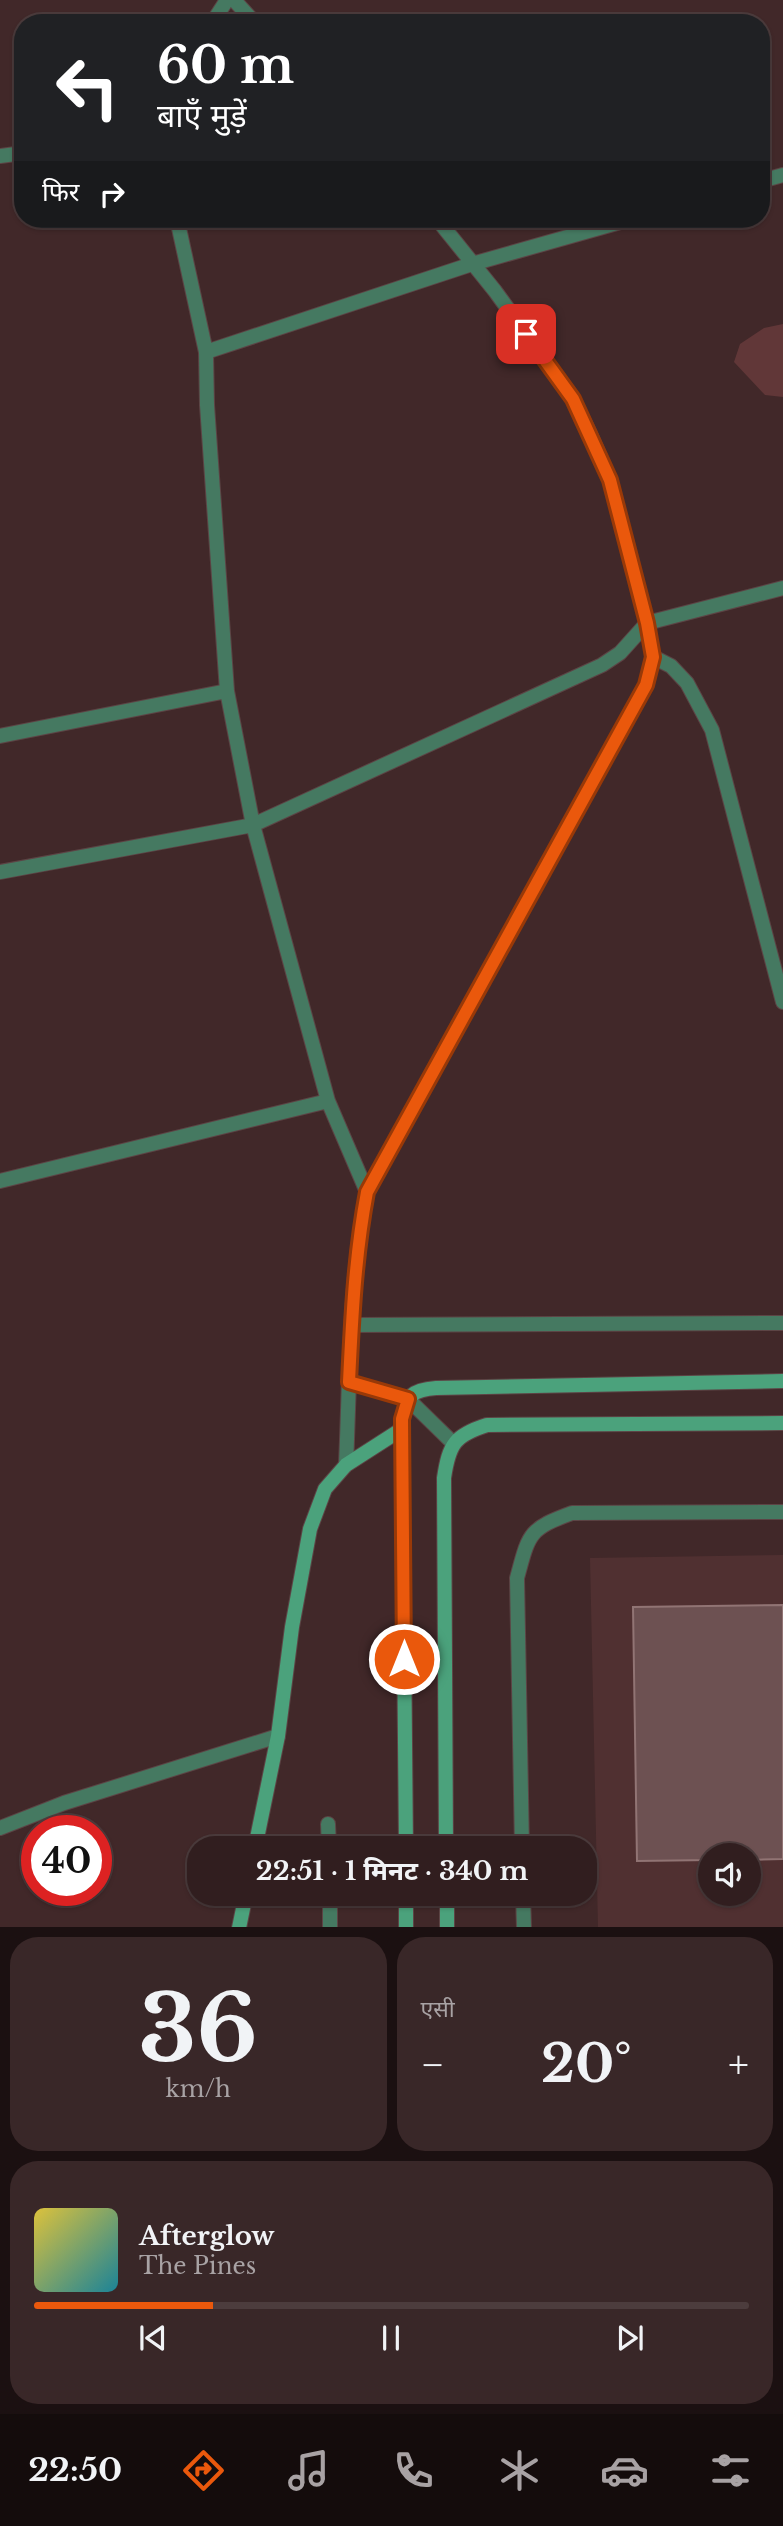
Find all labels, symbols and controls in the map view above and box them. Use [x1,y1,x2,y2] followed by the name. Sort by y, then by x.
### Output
[157,35,294,96] text: 60 m
[42,42,133,133] icon: left
[157,96,247,136] text: बाएँ मुड़ें
[93,175,131,213] icon: right
[42,176,79,208] text: फिर
[496,304,556,364] pin
[507,315,545,353] icon: arrive
[367,1622,441,1696] position arrow
[21,1815,112,1906] speed limit sign: 40
[698,1843,761,1906] map controls
[698,1843,761,1906] button: sound
[256,1855,528,1887] text: 22:51 · 1 मिनट · 340 m
[139,1973,258,2086] text: 36
[421,1995,455,2023] text: एसी
[541,2032,632,2096] text: 20°
[421,2041,445,2088] text: −
[728,2041,749,2088] text: +
[166,2075,231,2103] text: km/h
[139,2220,275,2252] text: Afterglow
[139,2252,256,2280] text: The Pines
[134,2319,172,2357] icon: previous
[372,2319,410,2357] icon: pause
[611,2319,649,2357] icon: next
[179,2446,228,2495] icon: directions
[284,2446,333,2495] icon: music
[389,2446,438,2495] icon: phone
[495,2446,544,2495] icon: climate
[600,2446,649,2495] icon: car
[706,2446,755,2495] icon: filters
[28,2450,122,2490] text: 22:50

